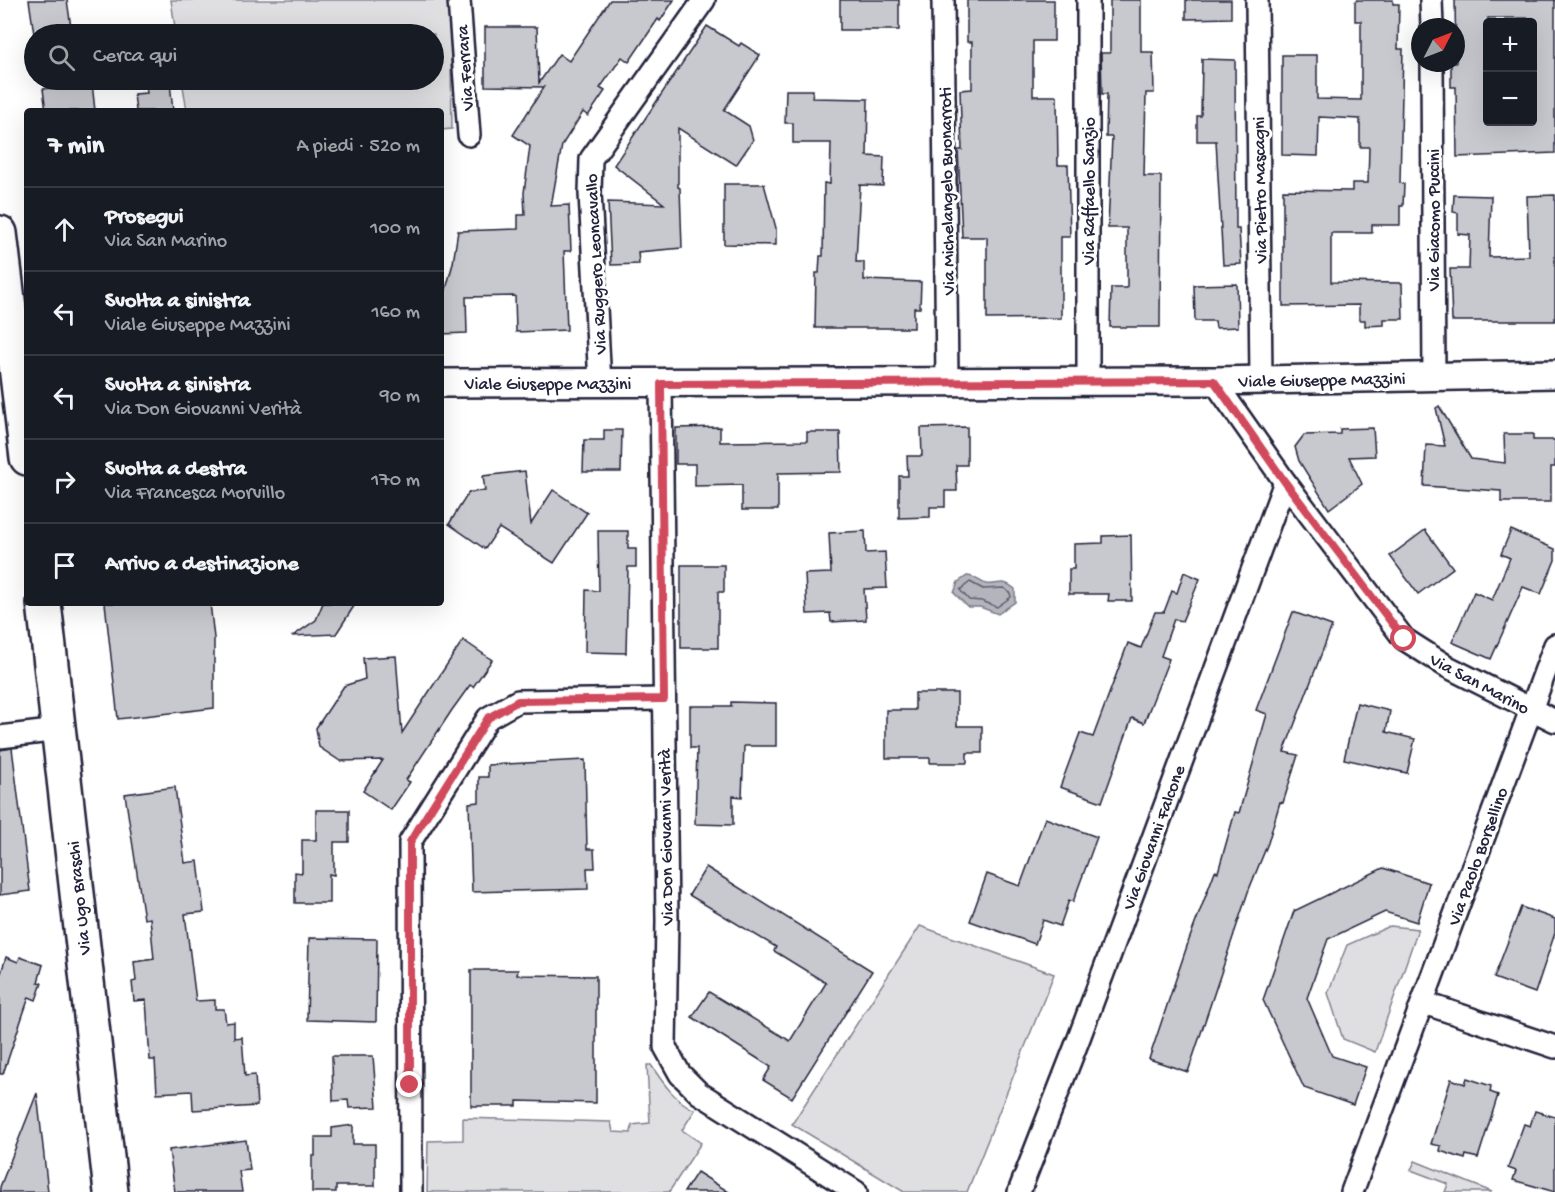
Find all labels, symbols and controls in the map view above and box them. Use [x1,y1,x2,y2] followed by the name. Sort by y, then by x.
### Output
[1411,18,1465,72] north arrow
[1483,18,1537,126] map controls
[1483,18,1537,72] button: +
[453,23,480,112] street label: Via Ferrara
[24,24,444,90] search box
[45,41,78,74] icon: search
[93,44,177,70] text: Cerca qui
[1483,72,1537,126] button: −
[936,87,961,296] street label: Via Michelangelo Buonarroti
[1250,116,1273,264] street label: Via Pietro Mascagni
[1080,117,1101,266] street label: Via Raffaello Sanzio
[48,132,104,163] text: 7 min
[297,136,420,159] text: A piedi · 520 m
[1425,149,1446,292] street label: Via Giacomo Puccini
[582,173,613,356] street label: Via Ruggero Leoncavallo
[105,205,183,231] text: Prosegui
[48,213,81,246] icon: ahead
[370,218,420,241] text: 100 m
[105,231,227,254] text: Via San Marino
[105,289,250,315] text: Svolta a sinistra
[48,297,81,330] icon: left
[371,302,420,325] text: 160 m
[105,315,291,338] text: Viale Giuseppe Mazzini
[1237,370,1406,393] street label: Viale Giuseppe Mazzini
[105,373,250,399] text: Svolta a sinistra
[463,375,632,396] street label: Viale Giuseppe Mazzini
[48,381,81,414] icon: left
[380,386,420,409] text: 90 m
[105,399,301,422] text: Via Don Giovanni Verità
[105,457,246,483] text: Svolta a destra
[48,465,81,498] icon: right
[371,470,420,493] text: 170 m
[105,483,285,506] text: Via Francesca Morvillo
[48,549,81,582] icon: arrive
[105,552,299,578] text: Arrivo a destinazione
[1390,625,1416,651] route start
[1424,650,1532,720] street label: Via San Marino
[655,747,680,927] street label: Via Don Giovanni Verità
[1119,762,1192,914] street label: Via Giovanni Falcone
[1444,785,1514,930] street label: Via Paolo Borsellino
[64,840,97,957] street label: Via Ugo Braschi
[396,1071,422,1097] route end

